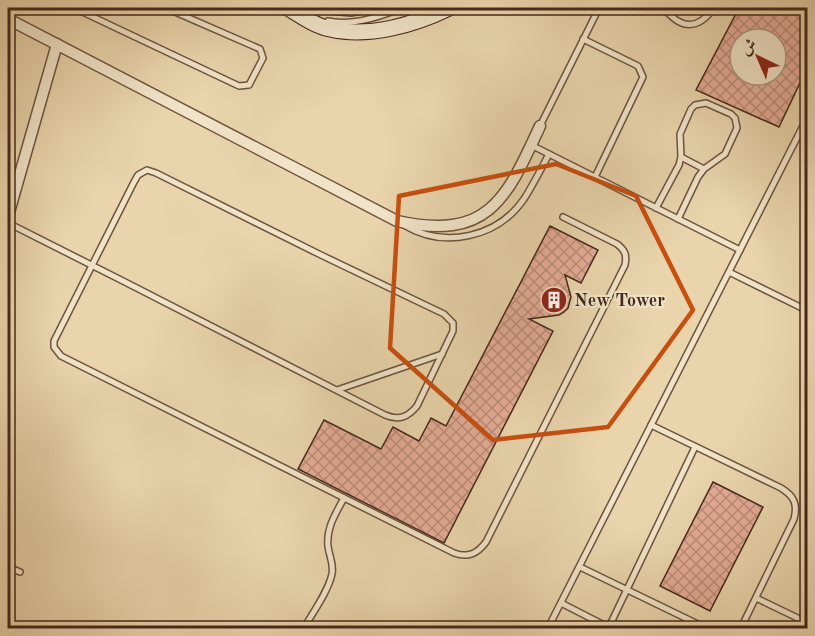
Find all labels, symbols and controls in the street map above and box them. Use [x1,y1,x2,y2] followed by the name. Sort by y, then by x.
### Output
[728,27,788,87] north arrow
[738,36,760,59] text: ش
[539,285,569,315] building icon: New Tower
[574,292,665,310] place label: New Tower

